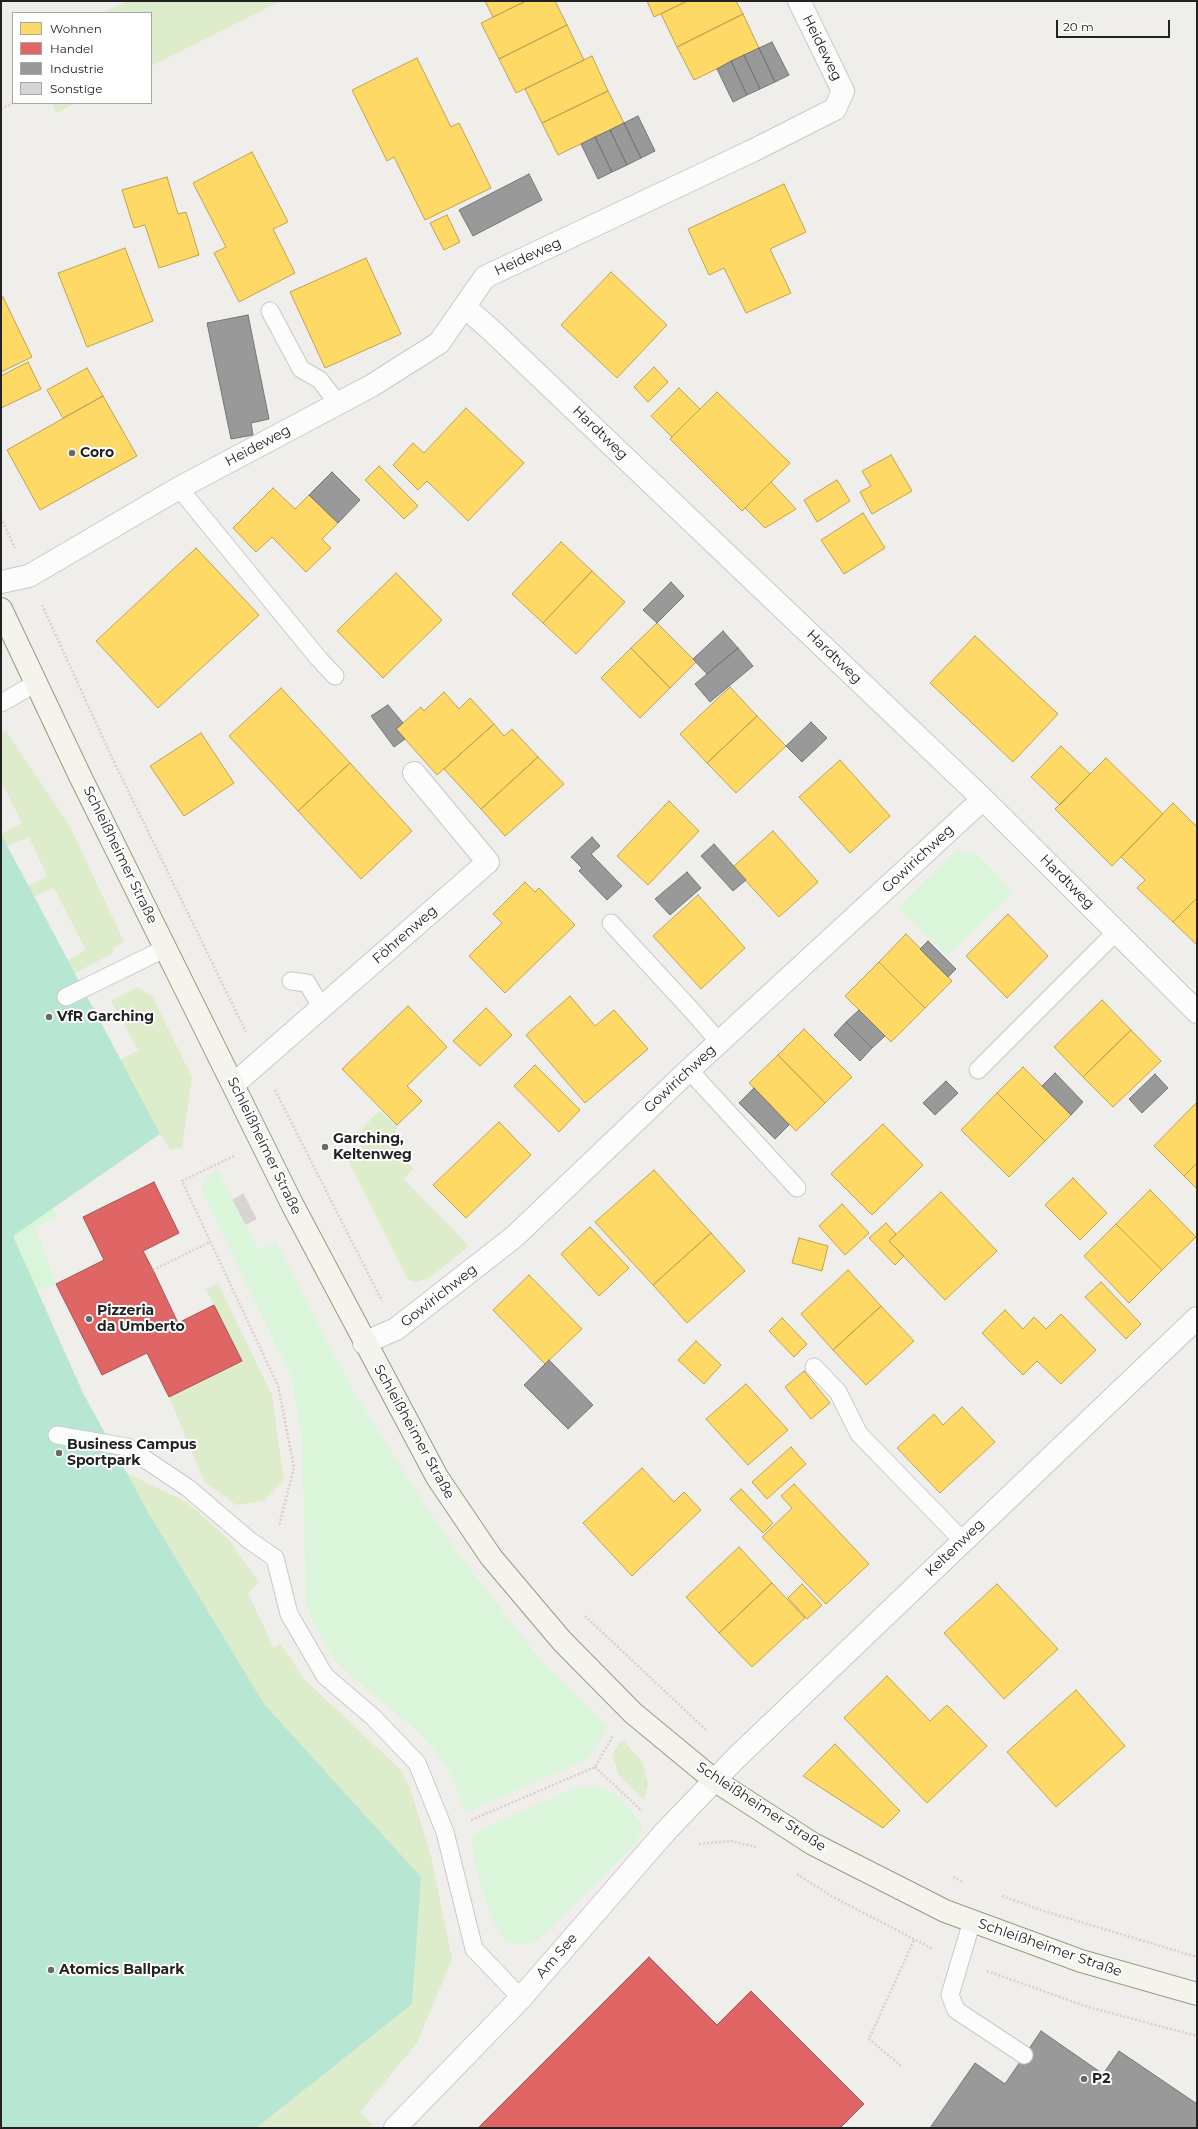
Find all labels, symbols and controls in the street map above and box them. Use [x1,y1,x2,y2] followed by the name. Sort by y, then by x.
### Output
[12,12,152,104] legend
[799,12,845,84] street label: Heideweg
[1058,12,1172,38] scale bar
[1063,19,1094,34] text: 20 m
[50,21,102,36] text: Wohnen
[50,41,94,56] text: Handel
[50,61,104,76] text: Industrie
[50,81,102,96] text: Sonstige
[492,234,564,280] street label: Heideweg
[569,403,631,463] street label: Hardtweg
[222,422,294,470] street label: Heideweg
[80,445,114,461] place label: Coro
[67,448,77,458] marker: Coro
[803,627,865,687] street label: Hardtweg
[79,784,161,926] street label: Schleißheimer Straße
[879,821,957,897] street label: Gowirichweg
[1036,851,1098,913] street label: Hardtweg
[369,902,441,968] street label: Föhrenweg
[57,1009,154,1025] place label: VfR Garching
[44,1012,54,1022] marker: VfR Garching
[641,1041,719,1117] street label: Gowirichweg
[223,1075,305,1217] street label: Schleißheimer Straße
[333,1131,412,1164] place label: Garching, Keltenweg
[320,1142,330,1152] marker: Garching, Keltenweg
[398,1261,480,1331] street label: Gowirichweg
[97,1303,185,1336] place label: Pizzeria da Umberto
[84,1314,94,1324] marker: Pizzeria da Umberto
[370,1362,458,1502] street label: Schleißheimer Straße
[67,1437,196,1470] place label: Business Campus Sportpark
[54,1448,64,1458] marker: Business Campus Sportpark
[922,1516,988,1580] street label: Keltenweg
[693,1759,829,1855] street label: Schleißheimer Straße
[976,1915,1124,1981] street label: Schleißheimer Straße
[533,1930,581,1982] street label: Am See
[59,1962,184,1978] place label: Atomics Ballpark
[46,1965,56,1975] marker: Atomics Ballpark
[1092,2071,1110,2087] place label: P2
[1079,2074,1089,2084] marker: P2

